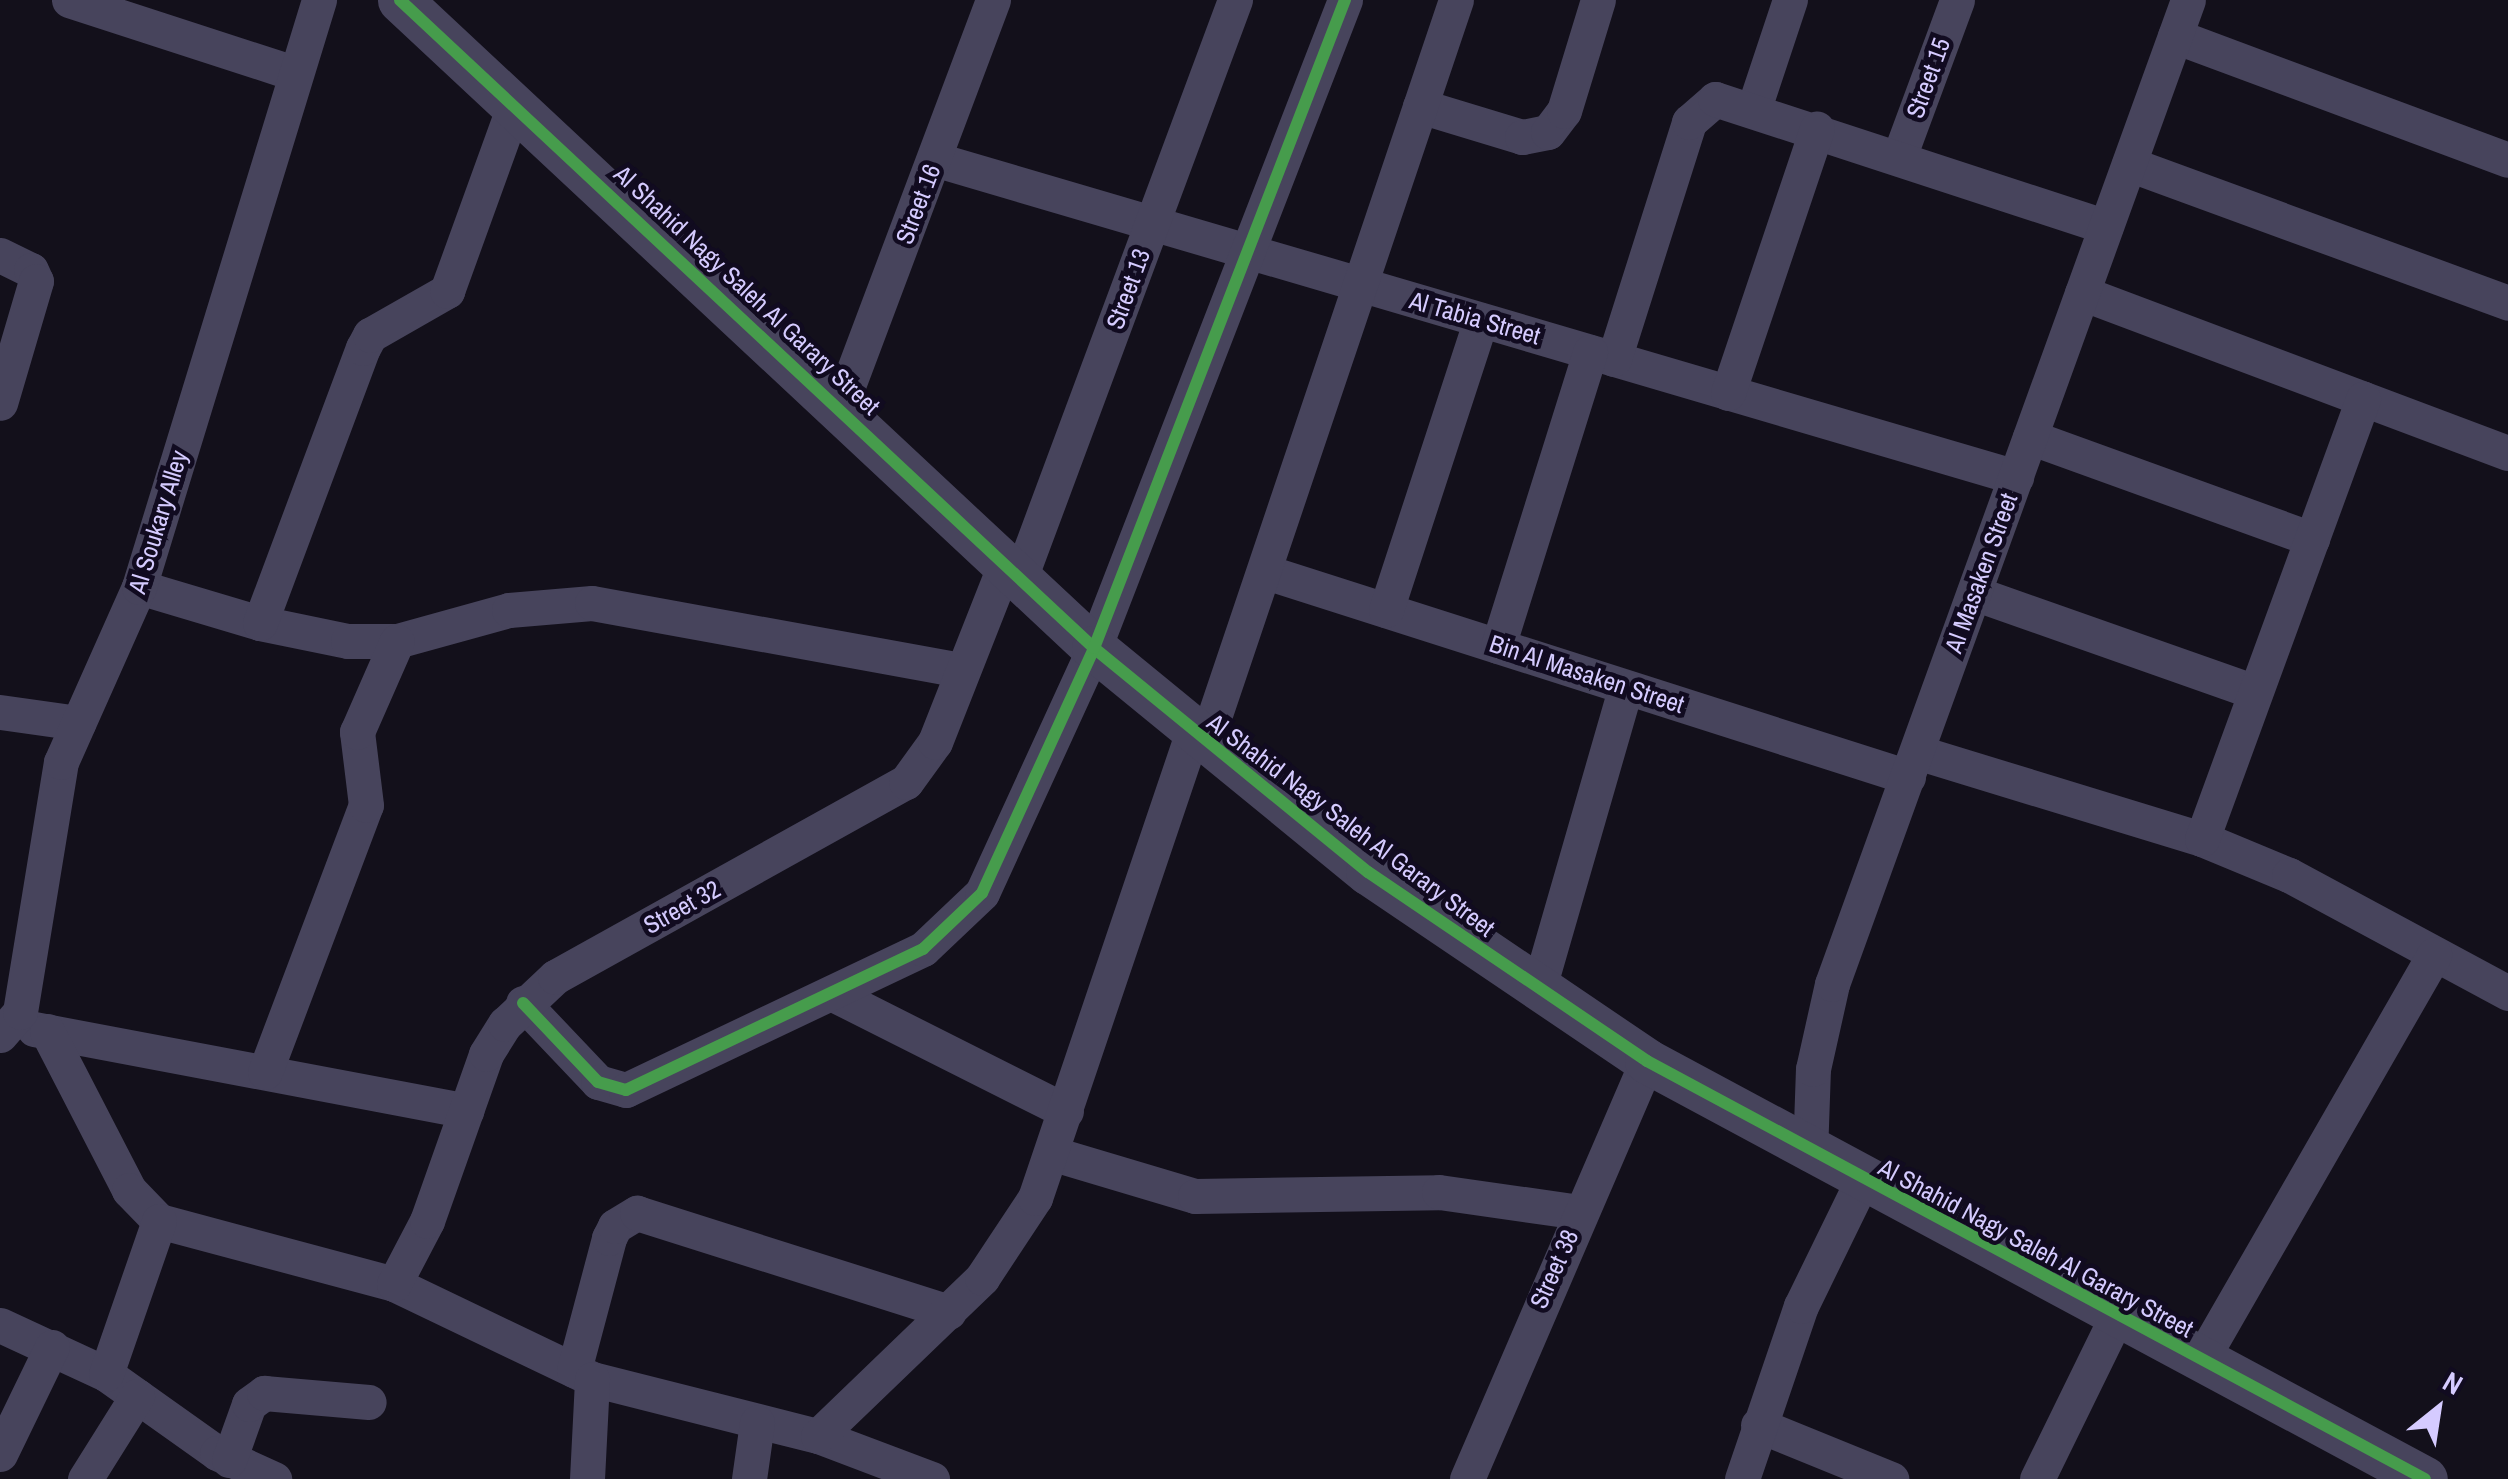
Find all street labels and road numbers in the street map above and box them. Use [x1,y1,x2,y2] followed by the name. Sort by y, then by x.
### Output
[1900,34,1956,122] street label: Street 15
[608,159,886,421] street label: Al Shahid Nagy Saleh Al Garary Street
[889,160,947,248] street label: Street 16
[1100,245,1156,333] street label: Street 13
[1406,285,1544,351] street label: Al Tabia Street
[122,446,194,598] street label: Al Soukary Alley
[1938,489,2024,657] street label: Al Masaken Street
[1485,628,1689,720] street label: Bin Al Masaken Street
[1201,707,1501,943] street label: Al Shahid Nagy Saleh Al Garary Street
[638,874,726,940] street label: Street 32
[1873,1152,2199,1344] street label: Al Shahid Nagy Saleh Al Garary Street
[1523,1225,1585,1313] street label: Street 38

